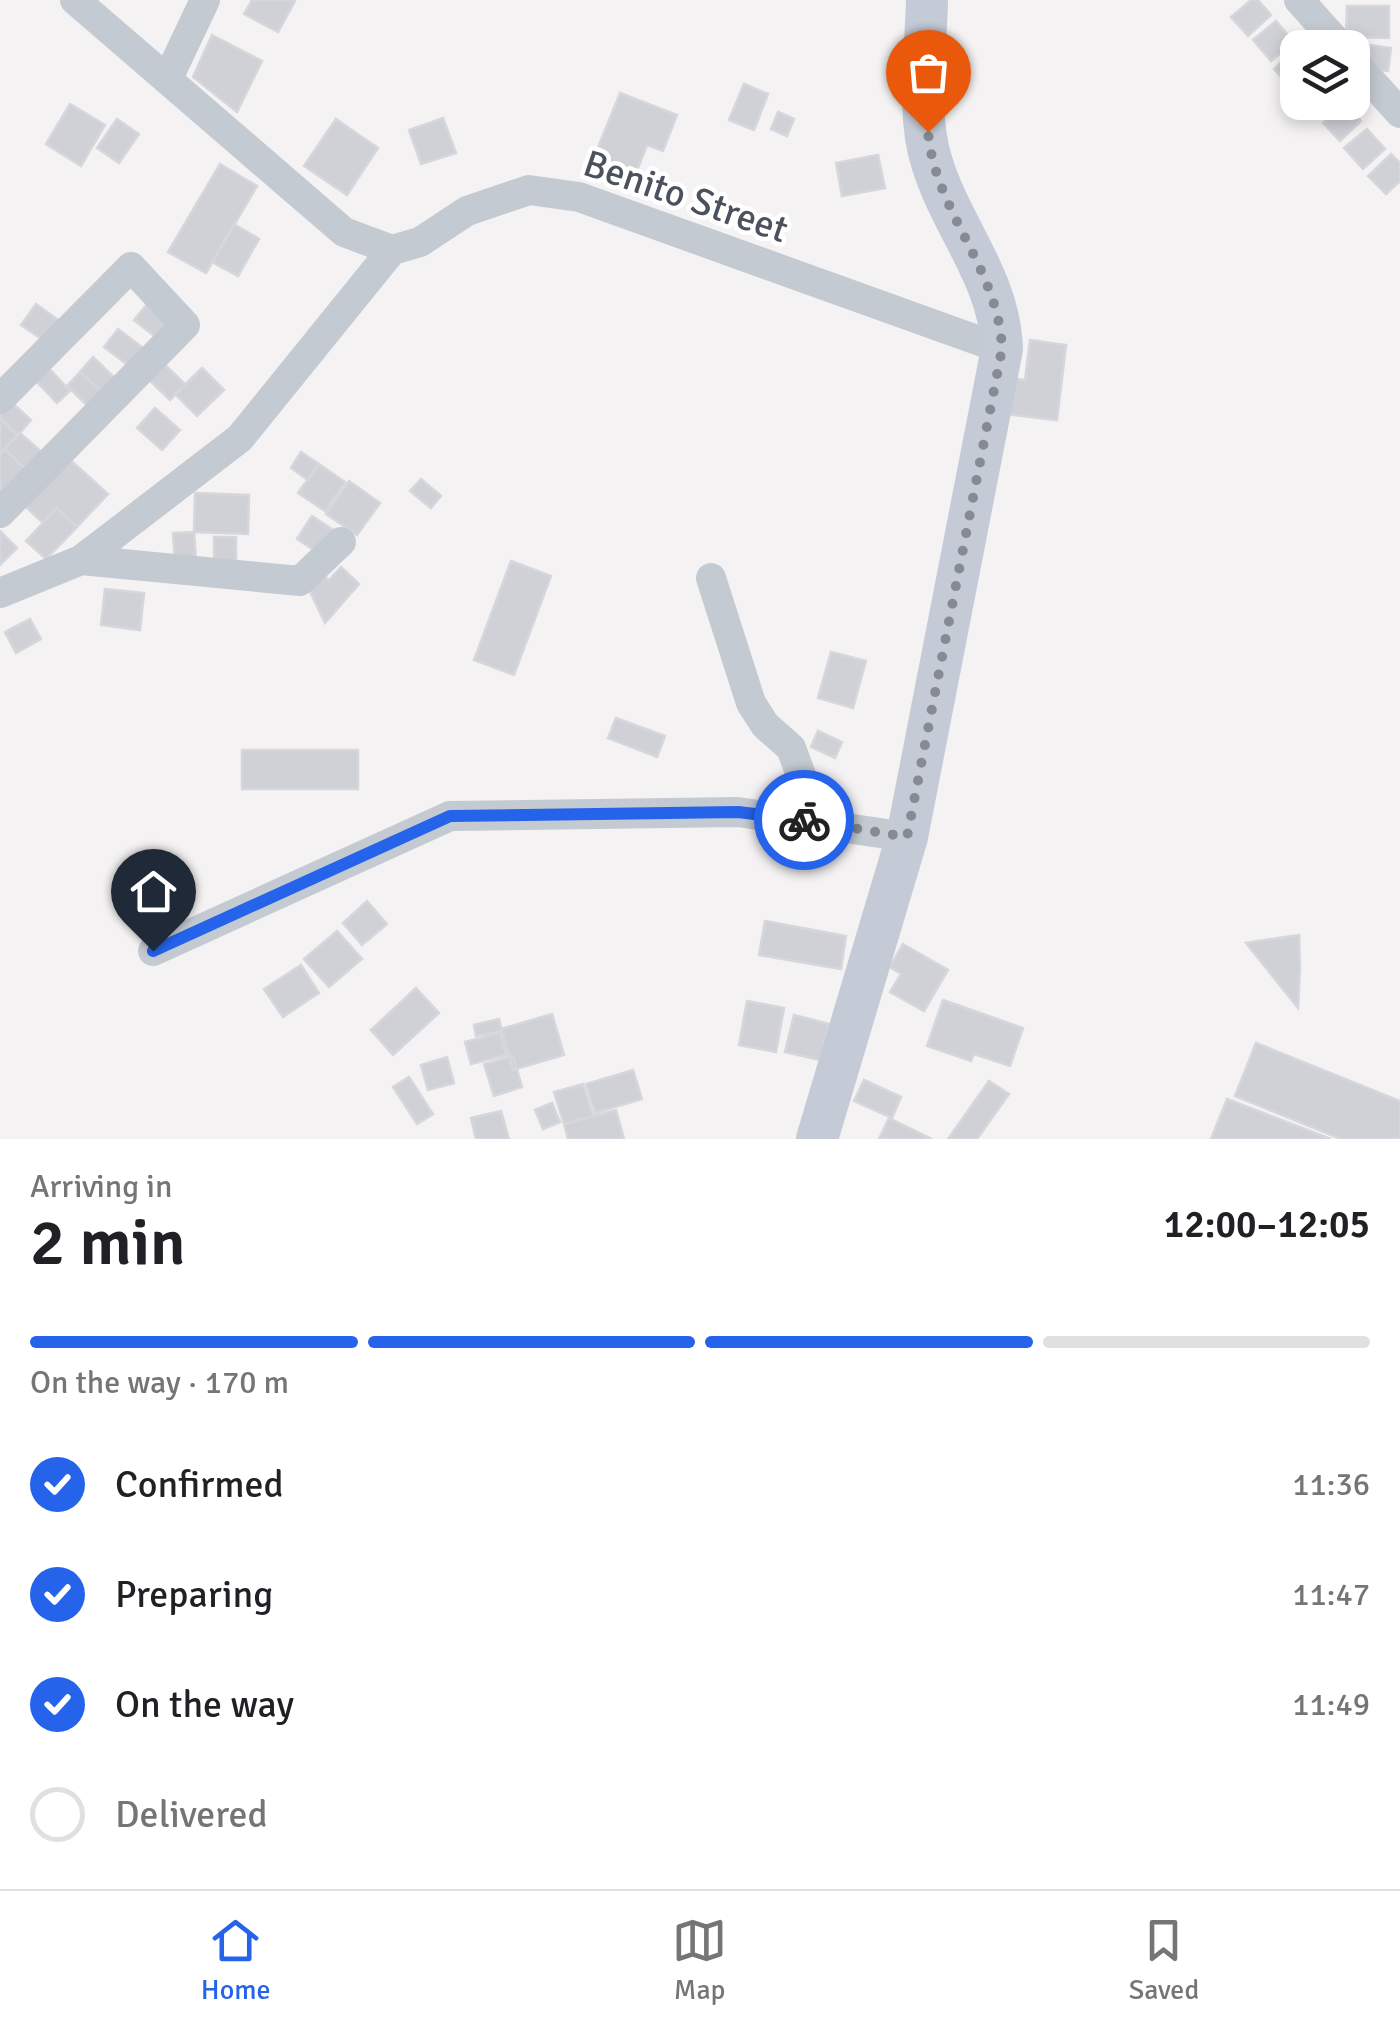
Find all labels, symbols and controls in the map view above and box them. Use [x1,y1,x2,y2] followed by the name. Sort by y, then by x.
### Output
[886,30,971,133] pin
[1280,30,1370,120] map controls
[1280,30,1370,120] button: layers
[901,45,956,100] icon: bag
[578,140,794,253] street label: Benito Street
[754,770,854,870] courier
[777,793,832,848] icon: bike
[111,849,196,952] pin
[126,864,181,919] icon: home
[30,1167,172,1206] text: Arriving in
[1164,1201,1370,1248] text: 12:00–12:05
[30,1203,186,1283] text: 2 min
[30,1363,289,1402] text: On the way · 170 m
[30,1457,85,1512] icon: check
[115,1461,284,1508] text: Confirmed
[1292,1465,1370,1504] text: 11:36
[30,1567,85,1622] icon: check
[115,1571,273,1618] text: Preparing
[1292,1575,1370,1614] text: 11:47
[30,1677,85,1732] icon: check
[115,1681,294,1728] text: On the way
[1292,1685,1370,1724] text: 11:49
[115,1791,268,1838] text: Delivered
[201,1913,271,2007] tab: Home
[672,1913,727,2007] tab: Map
[1129,1913,1199,2007] tab: Saved

